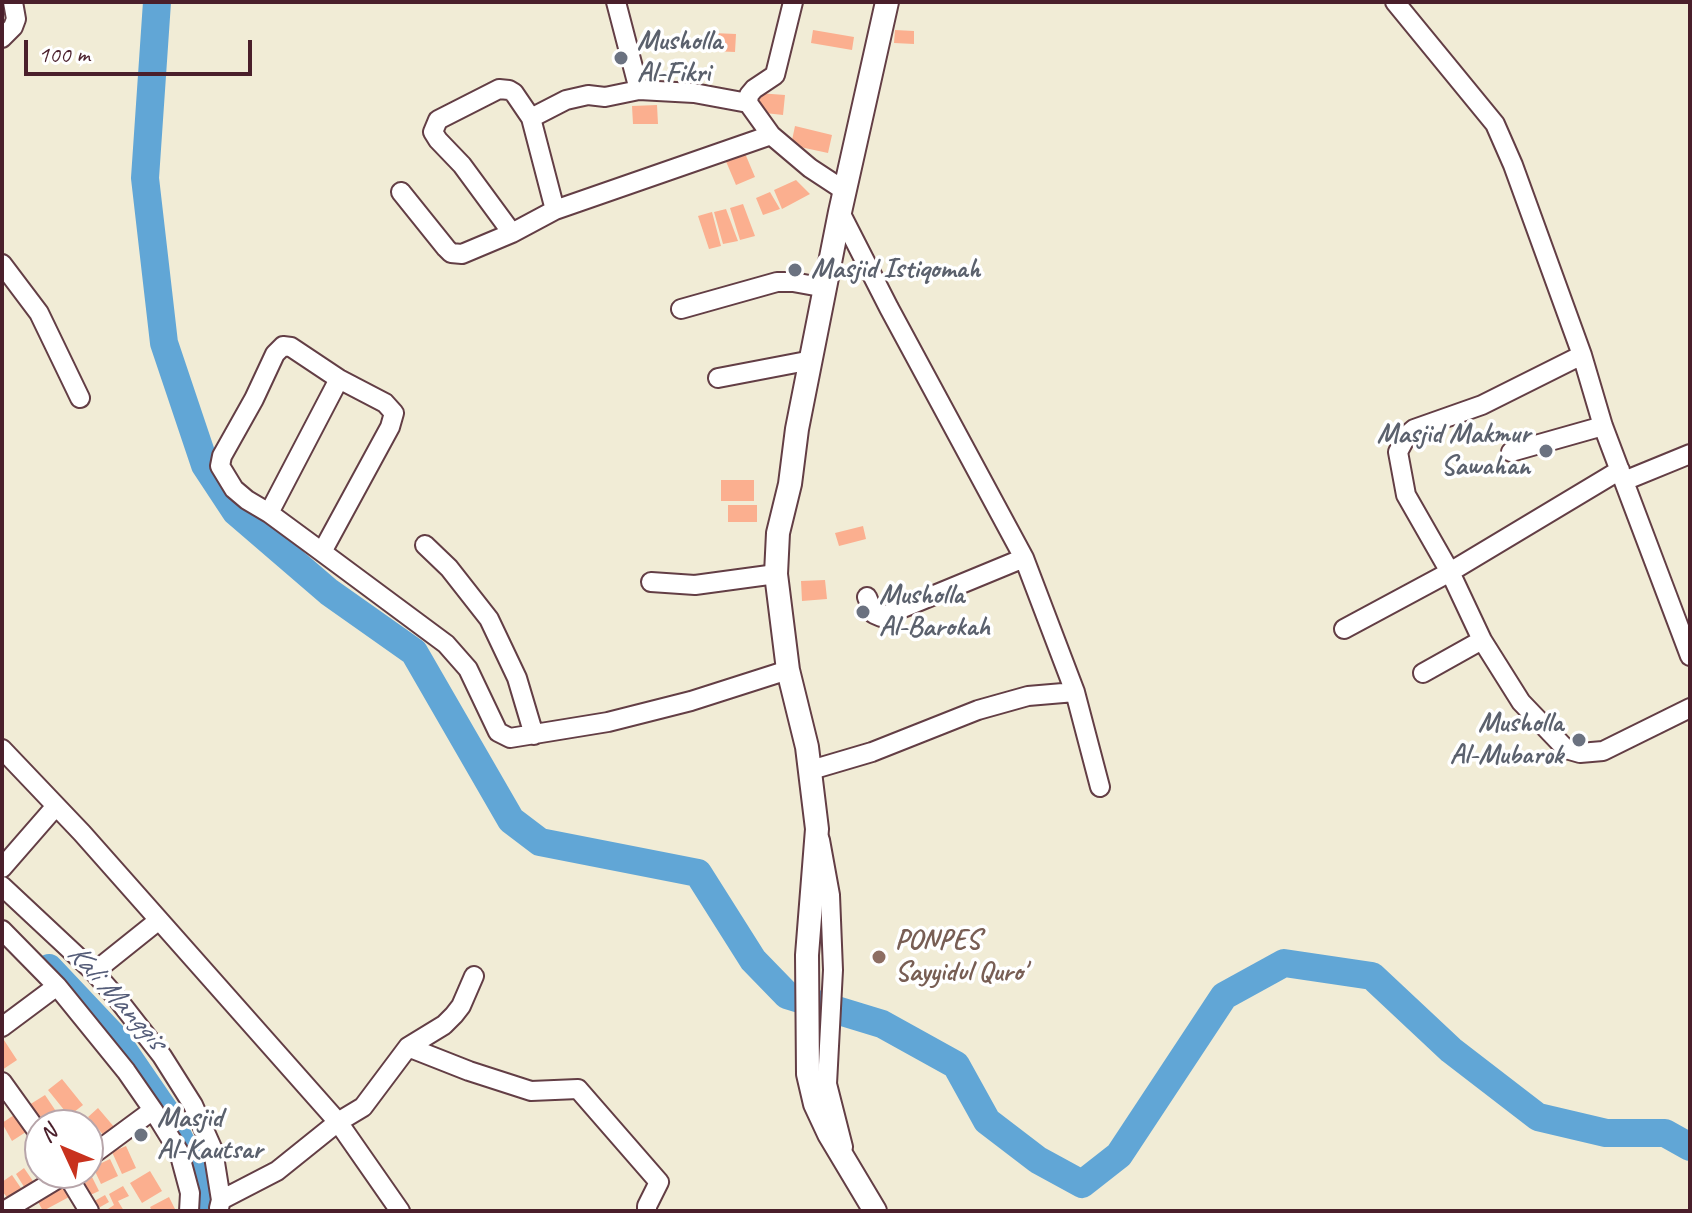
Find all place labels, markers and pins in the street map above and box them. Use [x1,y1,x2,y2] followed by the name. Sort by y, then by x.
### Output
[637,25,722,91] place label: Musholla Al-Fikri
[612,49,630,67] marker: Musholla Al-Fikri
[811,253,980,287] place label: Masjid Istiqomah
[786,261,804,279] marker: Masjid Istiqomah
[1377,418,1530,484] place label: Masjid Makmur Sawahan
[1537,442,1555,460] marker: Masjid Makmur Sawahan
[879,579,990,645] place label: Musholla Al-Barokah
[854,603,872,621] marker: Musholla Al-Barokah
[1450,707,1563,773] place label: Musholla Al-Mubarok
[1570,731,1588,749] marker: Musholla Al-Mubarok
[895,924,1026,990] place label: PONPES Sayyidul Quro'
[870,948,888,966] marker: PONPES Sayyidul Quro'
[157,1102,262,1168] place label: Masjid Al-Kautsar
[132,1126,150,1144] marker: Masjid Al-Kautsar

